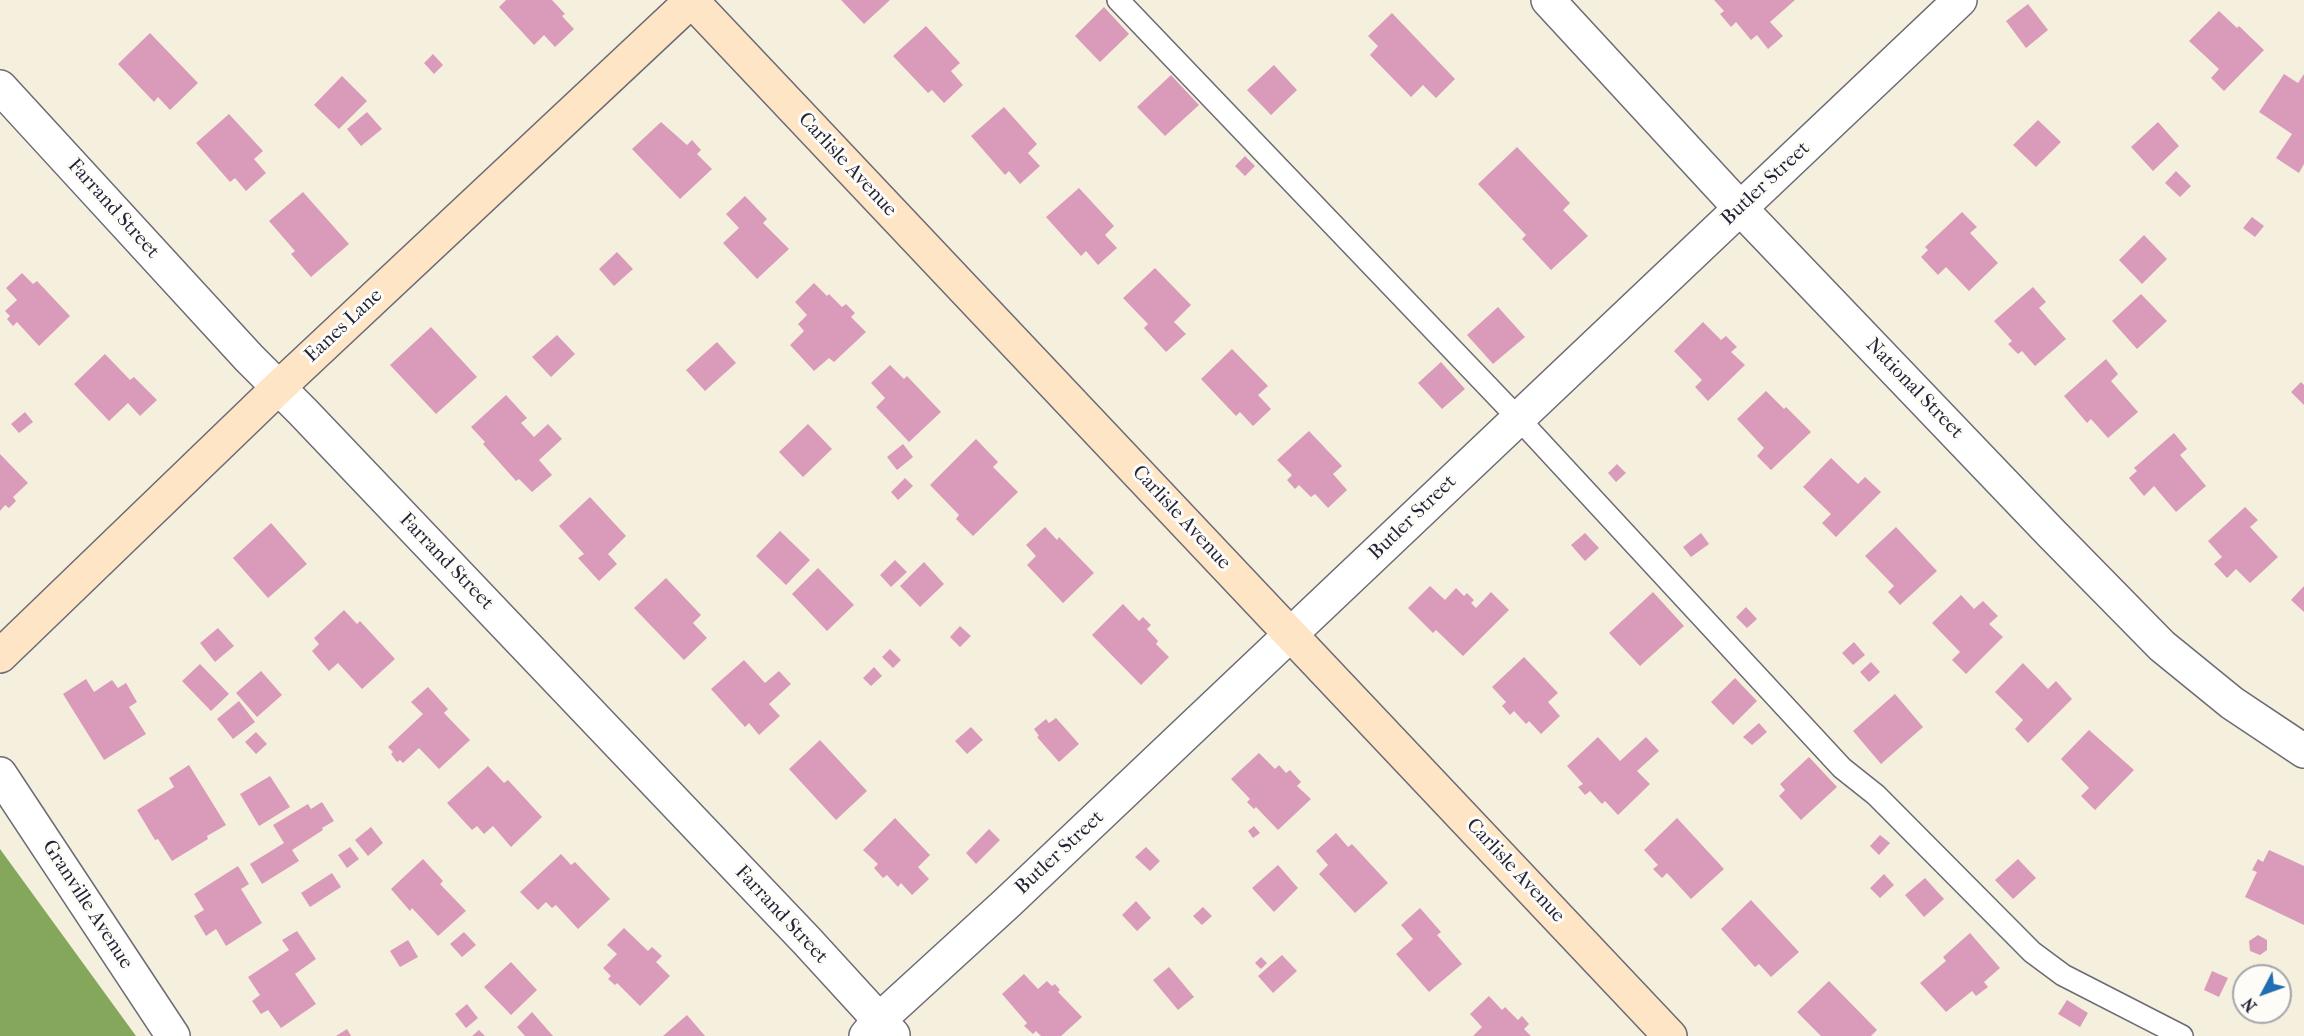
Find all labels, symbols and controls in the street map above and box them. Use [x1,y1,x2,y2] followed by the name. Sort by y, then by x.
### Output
[793,108,901,222] street label: Carlisle Avenue
[1717,137,1815,231] street label: Butler Street
[62,154,164,264] street label: Farrand Street
[300,284,388,368] street label: Eanes Lane
[1860,334,1968,444] street label: National Street
[1127,461,1235,575] street label: Carlisle Avenue
[1364,470,1462,566] street label: Butler Street
[394,508,498,616] street label: Farrand Street
[1011,806,1109,900] street label: Butler Street
[1461,814,1569,928] street label: Carlisle Avenue
[36,836,138,974] street label: Granville Avenue
[729,861,833,969] street label: Farrand Street
[2232,964,2292,1024] north arrow
[2238,994,2261,1016] text: N

